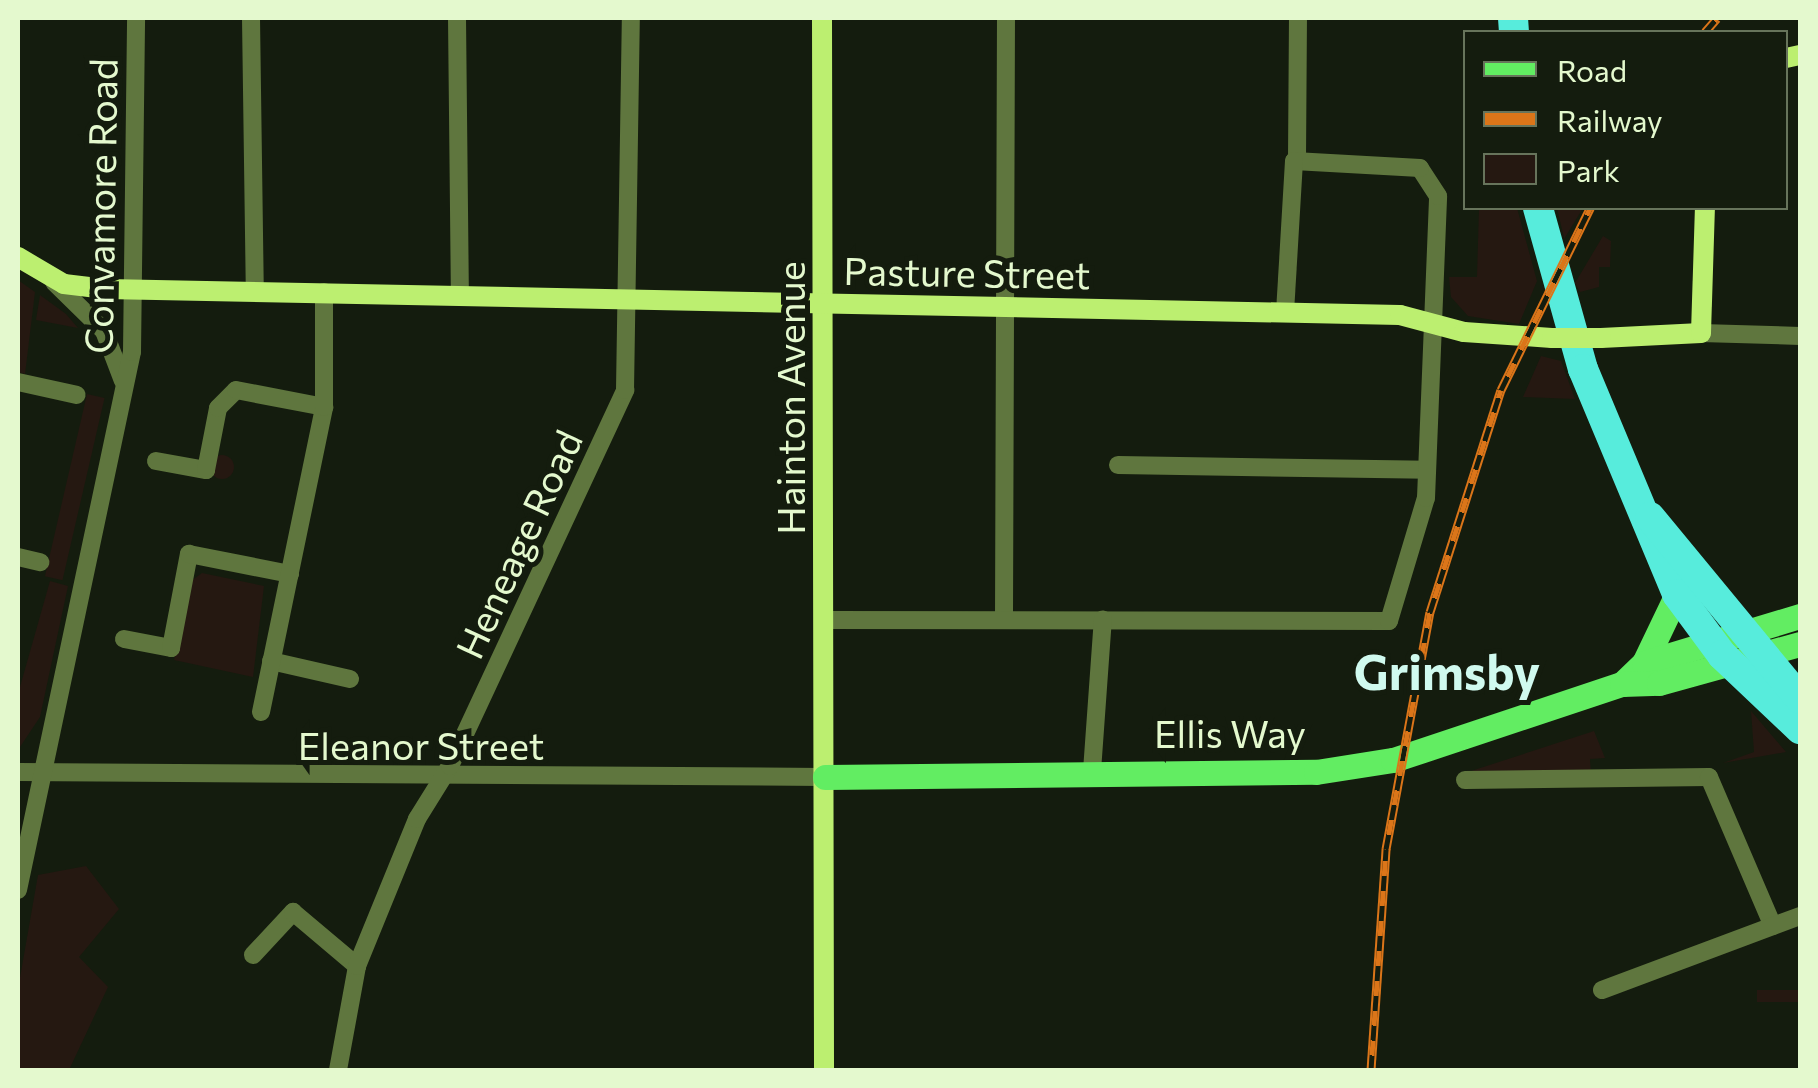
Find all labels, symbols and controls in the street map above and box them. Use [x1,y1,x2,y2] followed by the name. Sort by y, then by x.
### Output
[1463,30,1788,210] legend
[1557,51,1627,88] text: Road
[75,58,125,354] street label: Convamore Road
[1557,101,1663,138] text: Railway
[1557,151,1620,188] text: Park
[843,247,1091,297] street label: Pasture Street
[767,261,813,535] street label: Hainton Avenue
[445,423,591,665] street label: Heneage Road
[1354,642,1540,700] district label: Grimsby
[1154,710,1306,756] street label: Ellis Way
[298,722,544,768] street label: Eleanor Street

